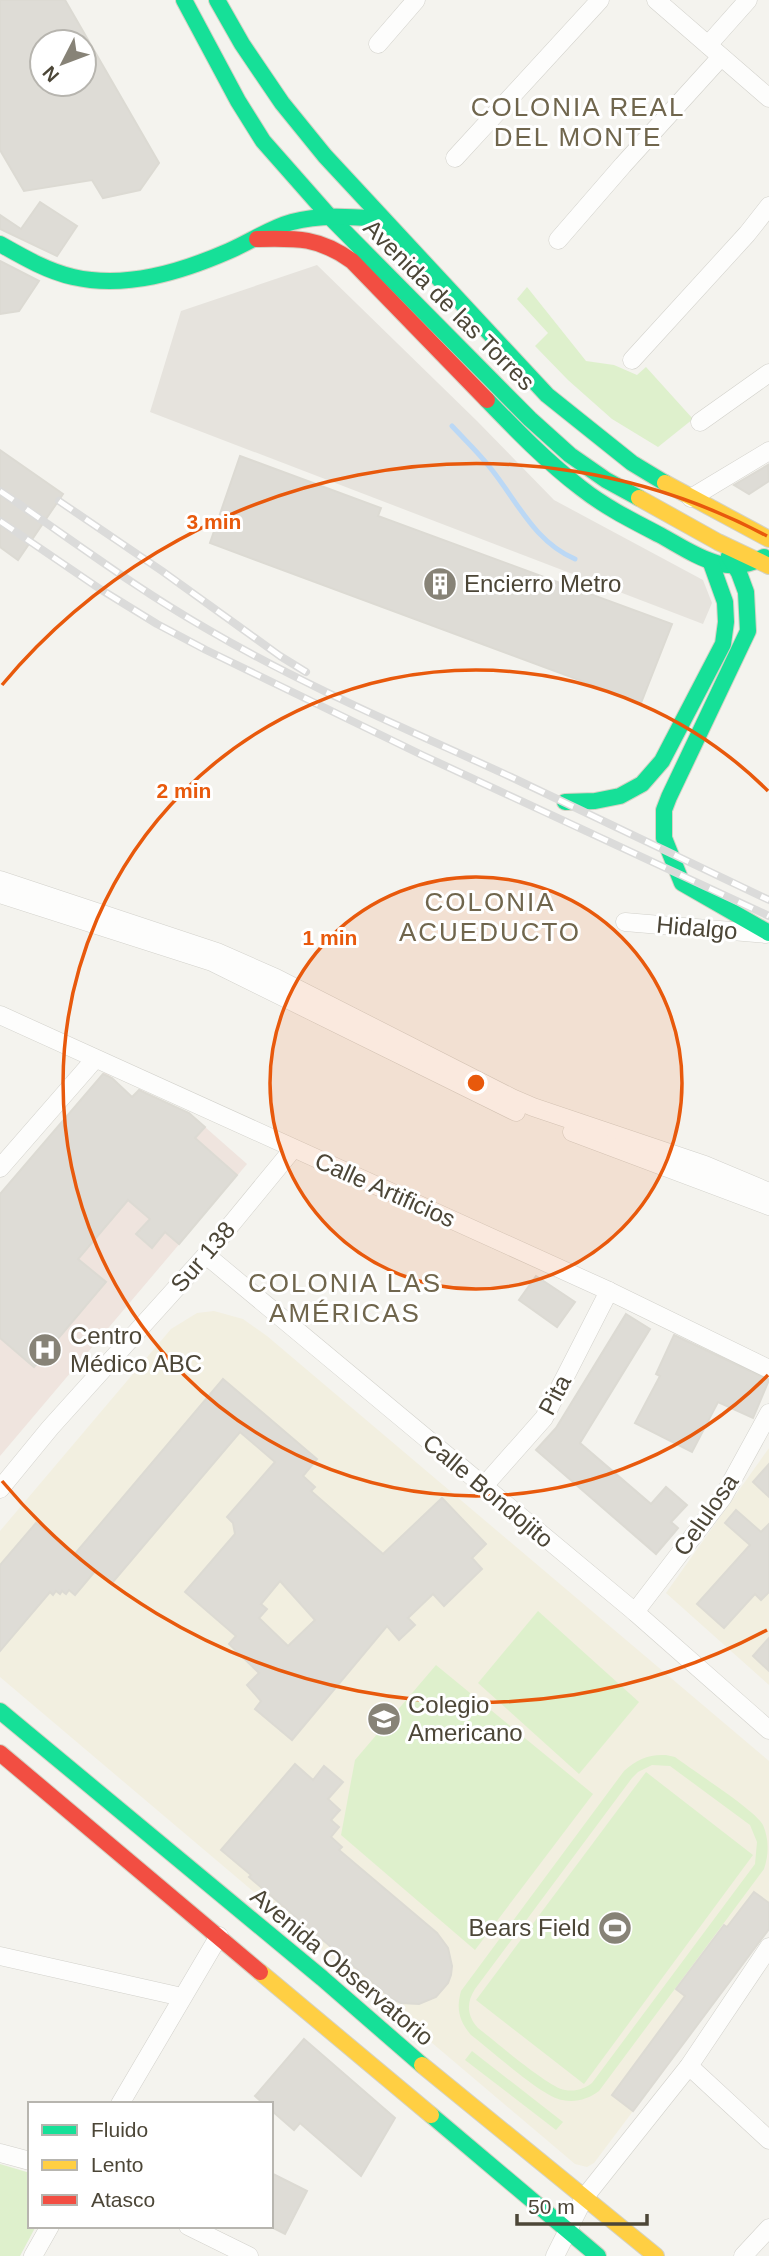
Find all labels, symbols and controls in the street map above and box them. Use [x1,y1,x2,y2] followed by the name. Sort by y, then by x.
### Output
[28,28,98,98] north arrow
[38,62,63,86] text: N
[471,92,685,152] district label: COLONIA REAL DEL MONTE
[359,214,540,395] street label: Avenida de las Torres
[187,510,241,533] text: 3 min
[421,565,459,603] building icon: Encierro Metro
[464,570,621,597] place label: Encierro Metro
[157,779,211,802] text: 2 min
[399,887,581,947] district label: COLONIA ACUEDUCTO
[655,911,739,944] street label: Hidalgo
[303,926,357,949] text: 1 min
[464,1071,488,1095] centre of rings
[311,1147,460,1233] street label: Calle Artificios
[165,1216,240,1297] street label: Sur 138
[248,1268,442,1328] district label: COLONIA LAS AMÉRICAS
[70,1322,202,1377] place label: Centro Médico ABC
[26,1331,64,1369] hospital icon: Centro Médico ABC
[533,1370,576,1419] street label: Pita
[418,1428,559,1553] street label: Calle Bondojito
[668,1468,744,1561] street label: Celulosa
[408,1691,523,1746] place label: Colegio Americano
[365,1700,403,1738] school or university icon: Colegio Americano
[245,1882,439,2051] street label: Avenida Observatorio
[596,1909,634,1947] sports icon: Bears Field
[469,1914,590,1941] place label: Bears Field
[28,2102,273,2228] legend
[91,2118,148,2141] text: Fluido
[91,2153,144,2176] text: Lento
[517,2182,646,2226] scale bar
[91,2188,155,2211] text: Atasco
[528,2195,575,2218] text: 50 m

